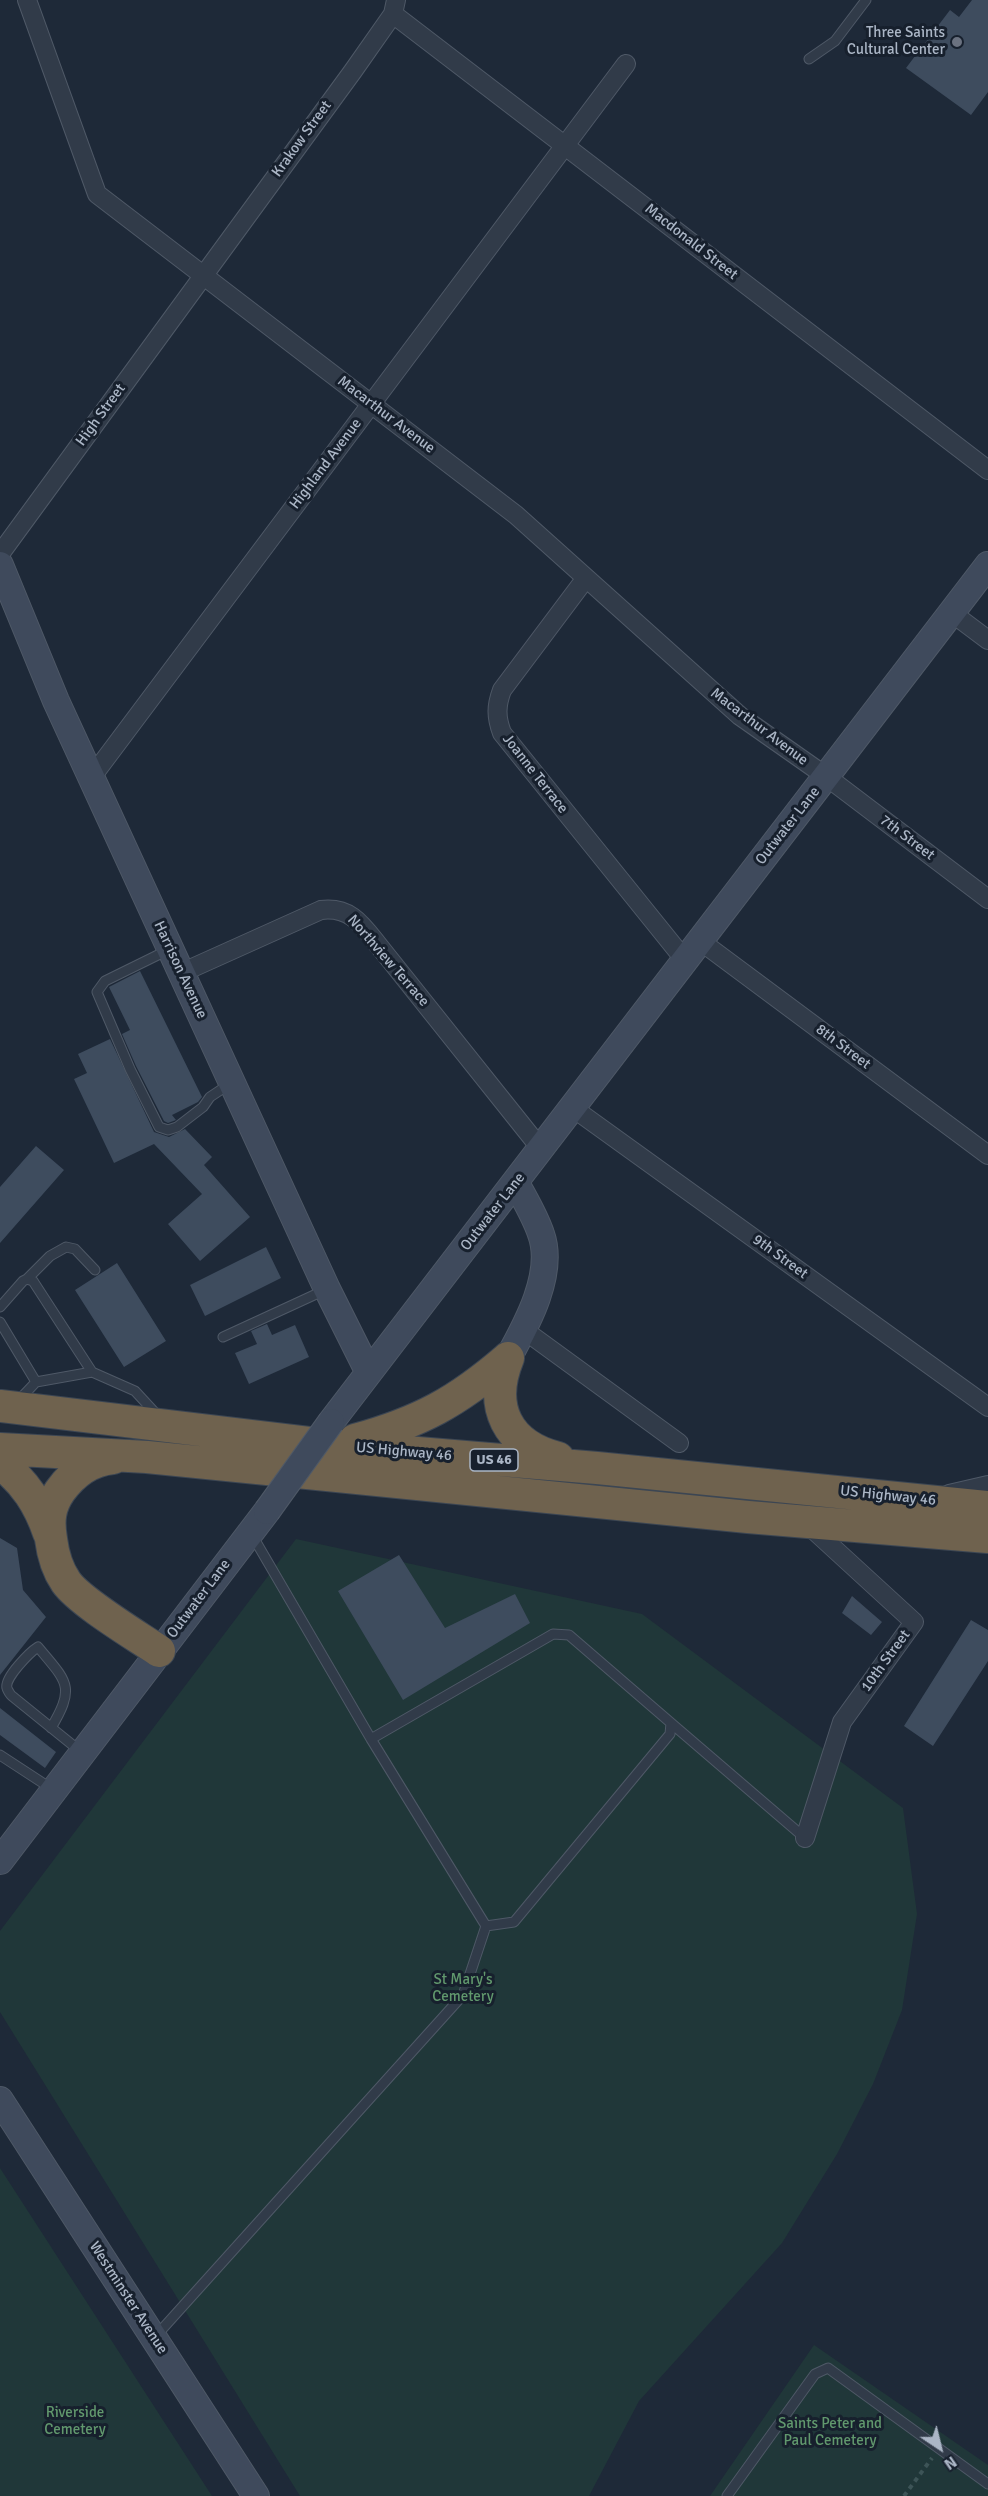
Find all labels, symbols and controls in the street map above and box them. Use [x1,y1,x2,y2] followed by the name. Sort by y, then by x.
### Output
[847,24,945,59] place label: Three Saints Cultural Center
[950,35,964,49] marker: Three Saints Cultural Center
[268,97,336,181] street label: Krakow Street
[641,200,741,284] street label: Macdonald Street
[334,372,438,458] street label: Macarthur Avenue
[72,380,130,450] street label: High Street
[286,415,366,513] street label: Highland Avenue
[707,684,811,770] street label: Macarthur Avenue
[498,731,572,817] street label: Joanne Terrace
[752,783,824,869] street label: Outwater Lane
[876,812,938,864] street label: 7th Street
[343,911,433,1011] street label: Northview Terrace
[149,918,211,1022] street label: Harrison Avenue
[812,1021,874,1073] street label: 8th Street
[457,1169,529,1255] street label: Outwater Lane
[749,1231,811,1283] street label: 9th Street
[355,1439,453,1465] street label: US Highway 46
[470,1449,518,1471] road number: US 46
[839,1482,937,1510] street label: US Highway 46
[164,1556,234,1642] street label: Outwater Lane
[858,1627,914,1695] street label: 10th Street
[432,1971,494,2006] park label: St Mary's Cemetery
[85,2238,171,2358] street label: Westminster Avenue
[44,2404,106,2439] park label: Riverside Cemetery
[778,2415,882,2450] park label: Saints Peter and Paul Cemetery
[910,2418,970,2478] north arrow
[940,2451,961,2474] text: N

